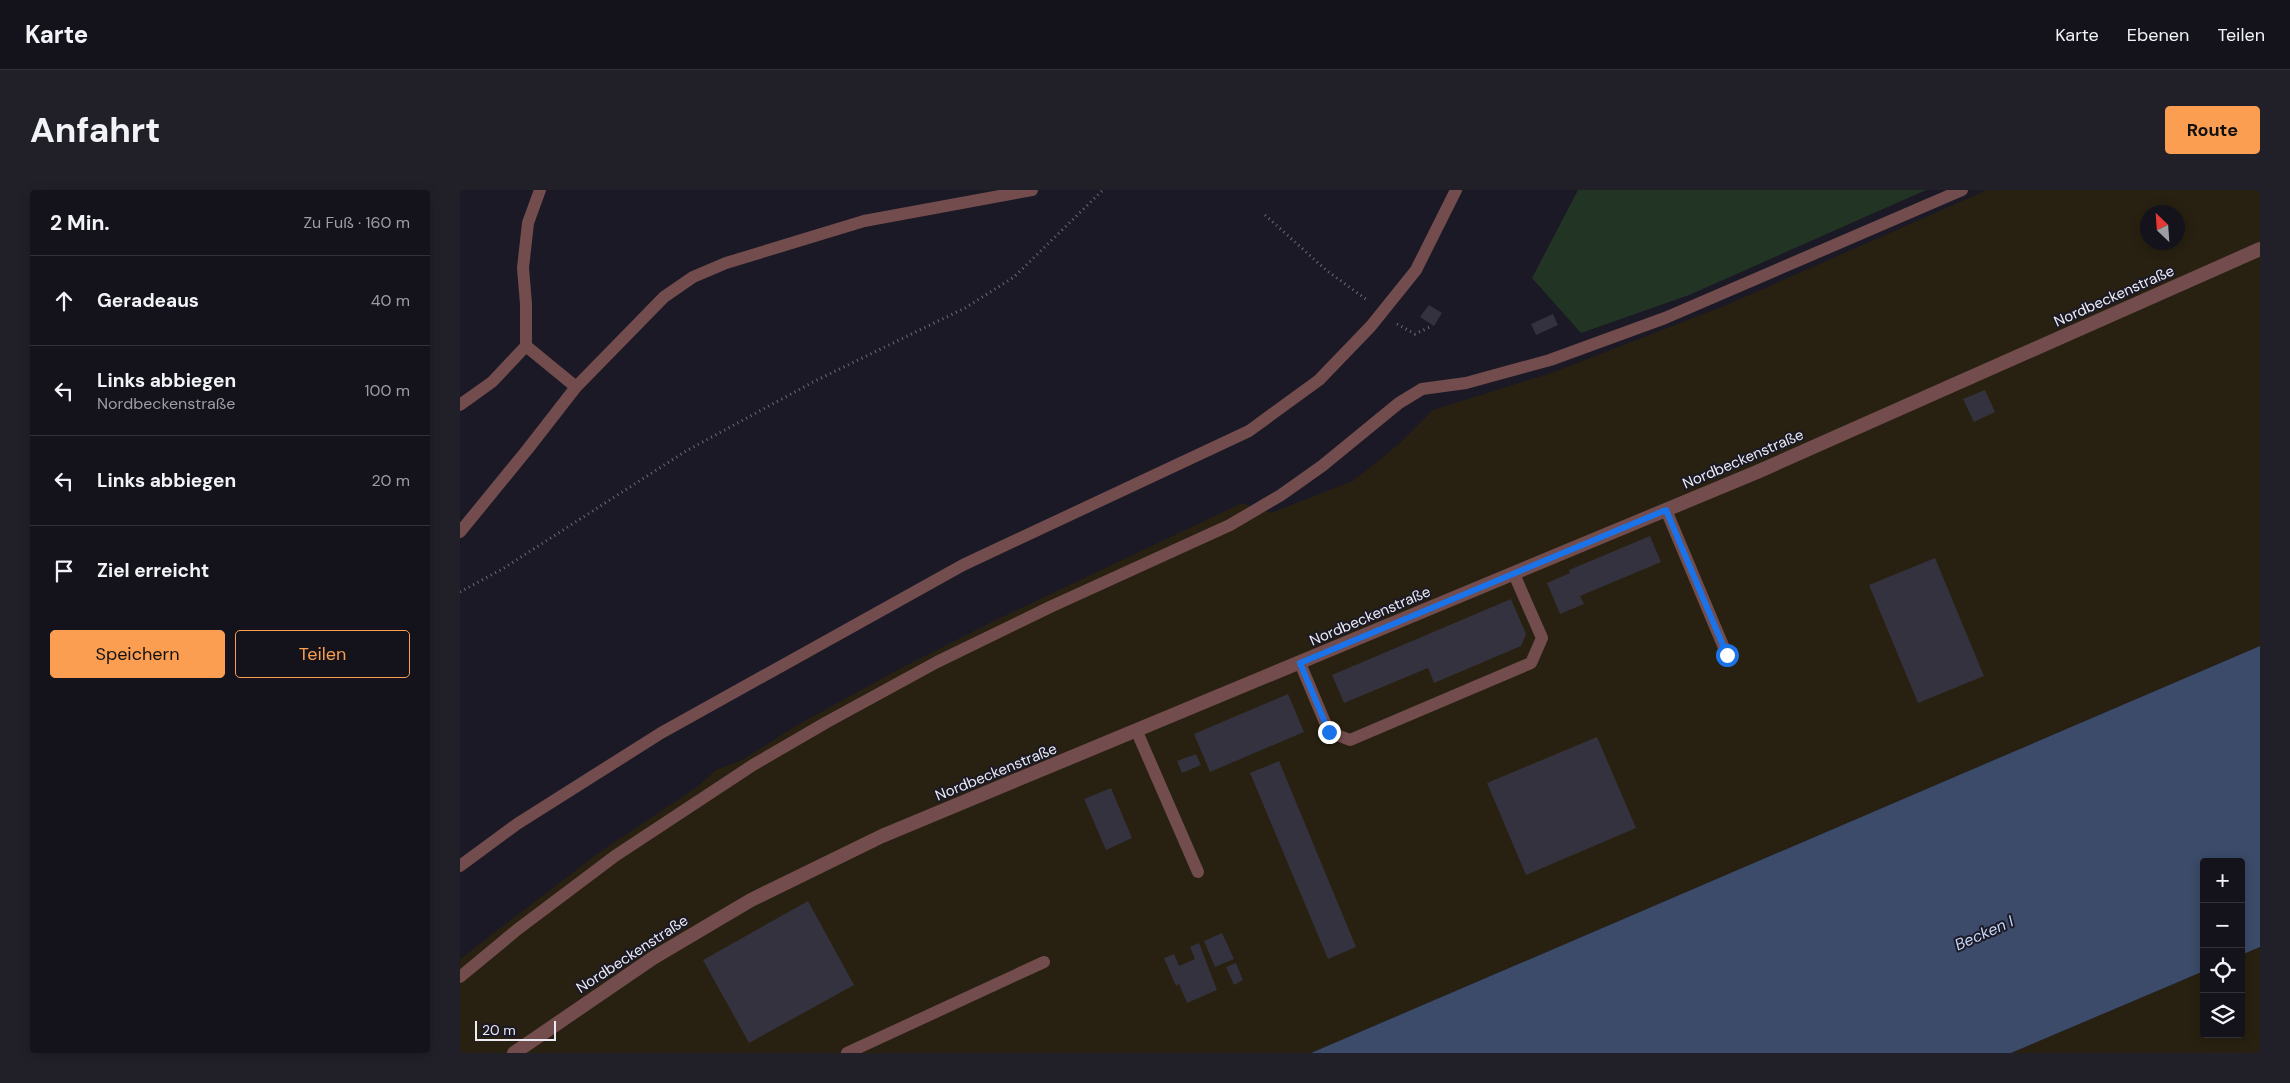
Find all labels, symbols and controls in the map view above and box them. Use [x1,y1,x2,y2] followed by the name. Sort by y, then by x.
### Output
[25,19,88,50] text: Karte
[2055,23,2099,47] text: Karte
[2127,23,2189,47] text: Ebenen
[2217,23,2265,47] text: Teilen
[2165,106,2260,154] button: Route
[30,107,160,153] text: Anfahrt
[2140,205,2185,250] north arrow
[50,209,110,237] text: 2 Min.
[303,212,410,233] text: Zu Fuß · 160 m
[2051,261,2177,331] street label: Nordbeckenstraße
[50,287,78,315] icon: ahead
[97,288,199,313] text: Geradeaus
[371,290,410,311] text: 40 m
[97,368,236,393] text: Links abbiegen
[50,377,78,405] icon: left
[365,380,410,401] text: 100 m
[97,393,235,414] text: Nordbeckenstraße
[1679,424,1807,494] street label: Nordbeckenstraße
[50,467,78,495] icon: left
[97,468,236,493] text: Links abbiegen
[371,470,410,491] text: 20 m
[50,557,78,585] icon: arrive
[97,558,209,583] text: Ziel erreicht
[1306,581,1434,651] street label: Nordbeckenstraße
[50,630,225,678] button: Speichern
[235,630,410,678] button: Teilen
[1716,644,1739,667] route start
[1318,721,1341,744] route end
[932,738,1060,806] street label: Nordbeckenstraße
[2200,858,2245,1038] map controls
[2200,858,2245,903] button: +
[2200,903,2245,948] button: −
[572,910,692,998] street label: Nordbeckenstraße
[1951,911,2017,955] water label: Becken I
[2200,948,2245,993] button: locate
[2200,993,2245,1038] button: layers
[475,1018,556,1041] scale bar
[482,1021,516,1039] text: 20 m

